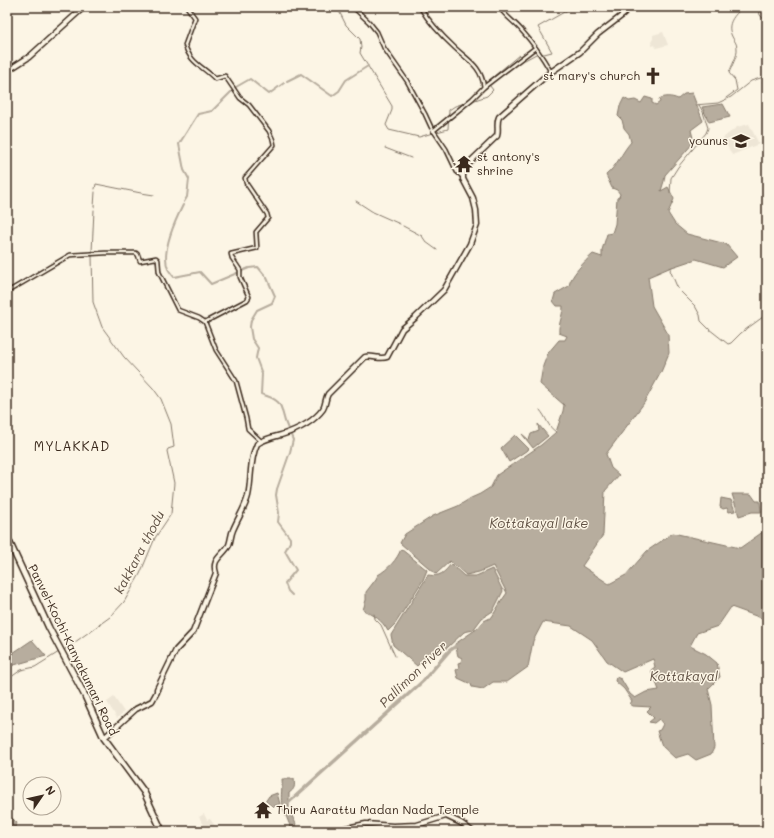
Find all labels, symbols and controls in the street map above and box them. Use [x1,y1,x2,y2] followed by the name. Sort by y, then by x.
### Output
[643,66,663,86] church icon: st mary's church
[543,67,640,83] place label: st mary's church
[731,131,751,151] school or university icon: younus
[689,132,728,148] place label: younus
[477,148,540,178] place label: st antony's shrine
[454,154,474,174] temple icon: st antony's shrine
[34,437,110,454] district label: MYLAKKAD
[110,507,168,596] water label: kakkara thodu
[490,514,588,531] water label: Kottakayal lake
[25,561,123,738] street label: Panvel-Kochi-Kanyakumari Road
[375,637,451,710] water label: Pallimon river
[650,667,719,684] water label: Kottakayal
[22,776,62,816] north arrow
[42,782,59,798] text: N
[253,800,273,820] temple icon: Thiru Aarattu Madan Nada Temple
[276,801,479,817] place label: Thiru Aarattu Madan Nada Temple

